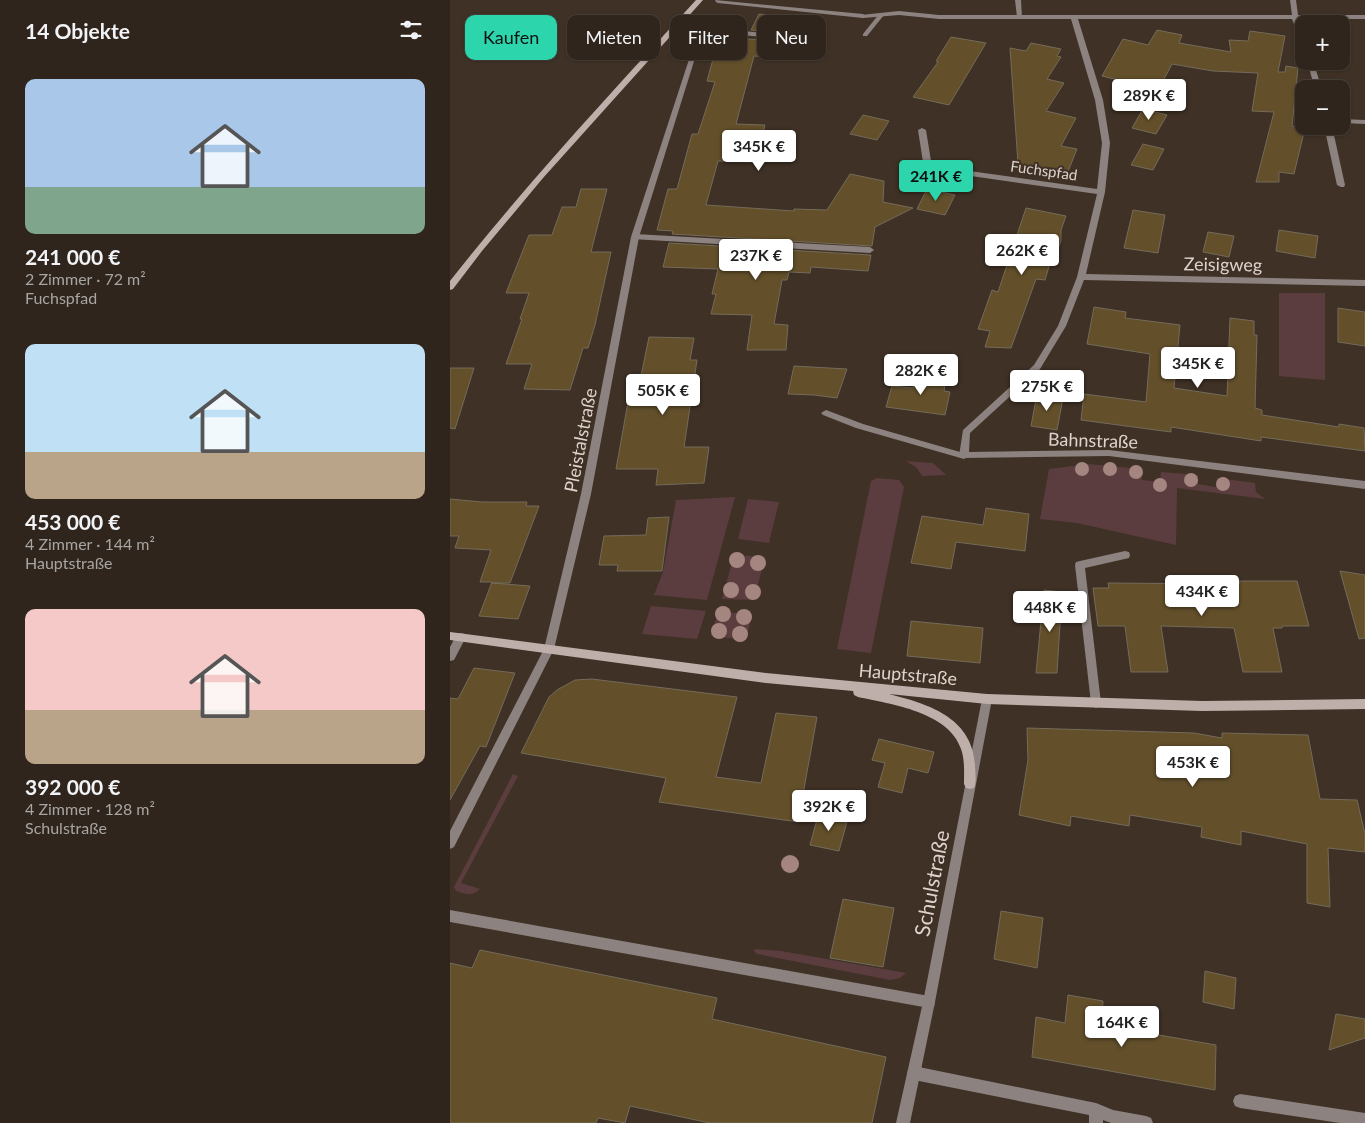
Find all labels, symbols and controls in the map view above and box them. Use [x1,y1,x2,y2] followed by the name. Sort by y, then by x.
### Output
[465,15,557,60] chip: Kaufen
[567,15,660,60] chip: Mieten
[670,15,747,60] chip: Filter
[757,15,826,60] chip: Neu
[1295,15,1350,135] map controls
[1295,15,1350,70] button: +
[397,16,425,44] icon: filters
[25,18,130,43] text: 14 Objekte
[1108,78,1190,121] pin: 289K €
[1295,80,1350,135] button: −
[1123,85,1175,104] text: 289K €
[180,111,270,201] icon: home
[718,130,800,172] pin: 345K €
[733,136,785,155] text: 345K €
[1009,156,1079,184] street label: Fuchspfad
[895,160,977,202] pin: 241K €
[910,166,962,185] text: 241K €
[981,234,1063,276] pin: 262K €
[715,238,797,281] pin: 237K €
[996,240,1048,259] text: 262K €
[25,244,120,269] text: 241 000 €
[730,245,782,264] text: 237K €
[1184,252,1262,276] street label: Zeisigweg
[25,269,146,288] text: 2 Zimmer · 72 m²
[25,288,97,307] text: Fuchspfad
[1157,346,1239,389] pin: 345K €
[1172,353,1224,372] text: 345K €
[880,354,962,396] pin: 282K €
[895,360,947,379] text: 282K €
[1006,370,1088,412] pin: 275K €
[622,374,704,416] pin: 505K €
[180,376,270,466] icon: home
[1021,376,1073,395] text: 275K €
[637,380,689,399] text: 505K €
[559,386,601,494] street label: Pleistalstraße
[1048,427,1138,453] street label: Bahnstraße
[25,509,120,534] text: 453 000 €
[25,534,155,553] text: 4 Zimmer · 144 m²
[25,553,113,572] text: Hauptstraße
[1161,574,1243,617] pin: 434K €
[1176,581,1228,600] text: 434K €
[1009,590,1091,633] pin: 448K €
[1024,597,1076,616] text: 448K €
[180,641,270,731] icon: home
[858,659,958,689] street label: Hauptstraße
[1152,746,1234,788] pin: 453K €
[1167,752,1219,771] text: 453K €
[25,774,120,799] text: 392 000 €
[788,790,870,832] pin: 392K €
[803,796,855,815] text: 392K €
[25,799,155,818] text: 4 Zimmer · 128 m²
[25,818,107,837] text: Schulstraße
[908,828,954,938] street label: Schulstraße
[1081,1006,1163,1048] pin: 164K €
[1096,1012,1148,1031] text: 164K €

